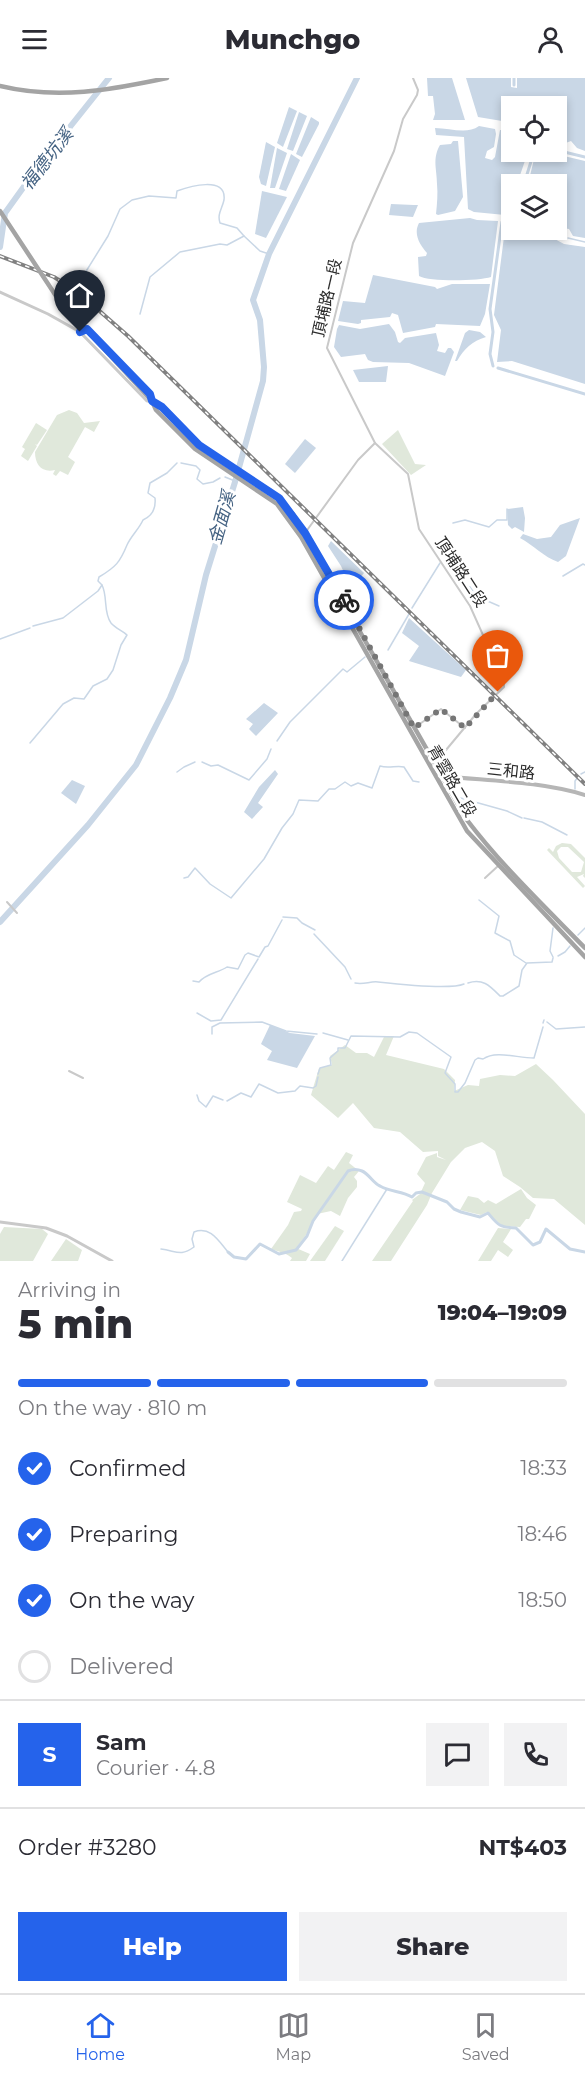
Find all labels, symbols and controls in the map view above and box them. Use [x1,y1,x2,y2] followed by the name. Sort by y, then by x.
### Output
[18,23,51,56] icon: menu
[225,23,360,56] text: Munchgo
[534,23,567,56] icon: person
[501,96,567,240] map controls
[501,96,567,162] button: locate
[16,121,80,194] water label: 福德坑溪
[501,174,567,240] button: layers
[309,257,345,339] street label: 頂埔路一段
[54,270,105,332] pin
[63,279,96,312] icon: home
[204,486,241,547] water label: 金面溪
[431,533,491,611] street label: 頂埔路二段
[314,570,374,630] courier
[328,584,361,617] icon: bike
[472,630,523,692] pin
[481,639,514,672] icon: bag
[424,742,480,820] street label: 青雲路二段
[486,759,536,783] street label: 三和路
[18,1278,121,1302] text: Arriving in
[438,1299,567,1326] text: 19:04–19:09
[18,1300,133,1348] text: 5 min
[18,1396,207,1420] text: On the way · 810 m
[18,1452,51,1485] icon: check
[69,1455,186,1482] text: Confirmed
[520,1456,567,1480] text: 18:33
[18,1518,51,1551] icon: check
[69,1521,178,1548] text: Preparing
[517,1522,567,1546] text: 18:46
[18,1584,51,1617] icon: check
[69,1587,194,1614] text: On the way
[518,1588,567,1612] text: 18:50
[69,1653,174,1680] text: Delivered
[426,1723,489,1786] button: chat
[504,1723,567,1786] button: phone
[96,1729,147,1756] text: Sam
[42,1741,57,1768] text: S
[96,1756,215,1780] text: Courier · 4.8
[18,1834,157,1861] text: Order #3280
[479,1834,567,1861] text: NT$403
[18,1912,287,1981] button: Help
[299,1912,567,1981] button: Share
[75,2009,125,2064] tab: Home
[276,2009,311,2064] tab: Map
[462,2009,510,2064] tab: Saved

